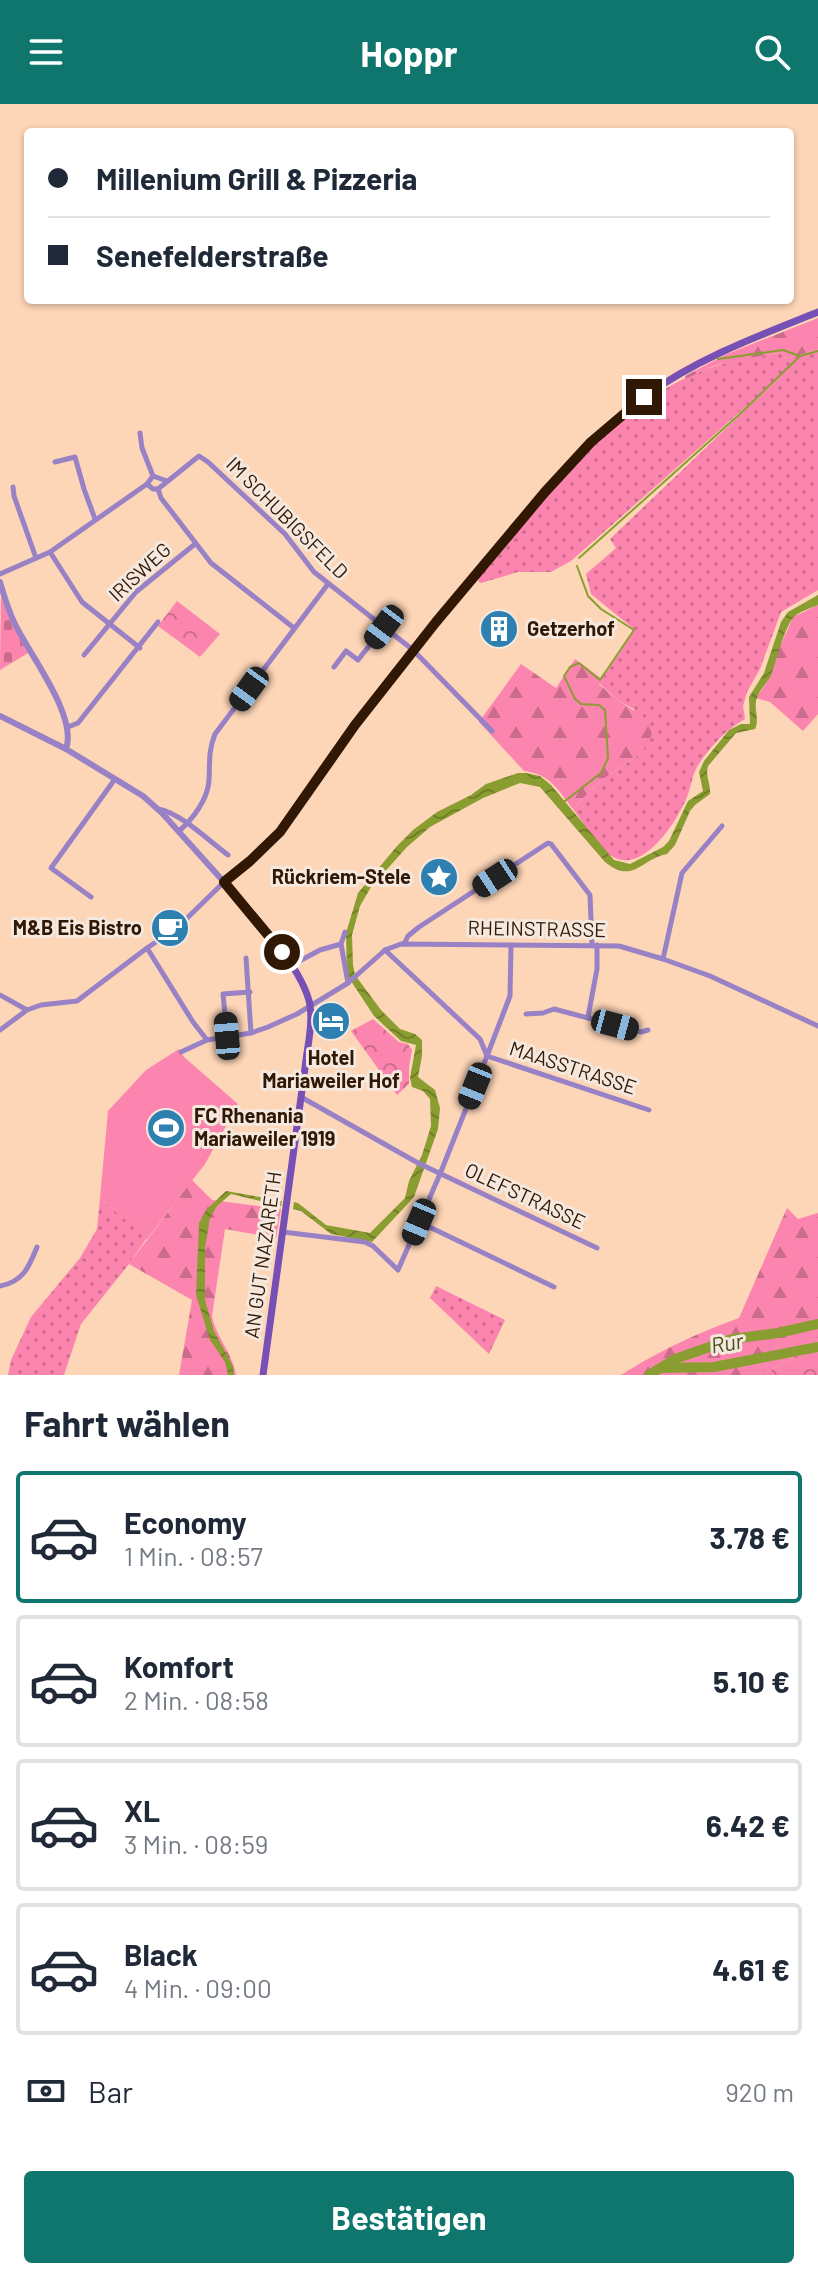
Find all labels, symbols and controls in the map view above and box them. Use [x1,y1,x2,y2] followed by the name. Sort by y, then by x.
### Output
[24,30,68,74] icon: menu
[750,30,794,74] icon: search
[360,31,458,74] text: Hoppr
[96,160,417,196] text: Millenium Grill & Pizzeria
[96,237,329,273] text: Senefelderstraße
[626,379,662,415] route end
[222,451,354,583] street label: IM SCHUBIGSFELD
[103,537,175,606] street label: IRISWEG
[360,601,408,653] car
[478,608,520,650] building icon: Getzerhof
[527,616,615,640] place label: Getzerhof
[225,663,273,715] car
[468,855,522,901] car
[418,856,460,898] place icon: Rückriem-Stele
[272,864,411,888] place label: Rückriem-Stele
[149,907,191,949] cafe icon: M&B Eis Bistro
[13,915,142,939] place label: M&B Eis Bistro
[468,915,607,941] street label: RHEINSTRASSE
[264,934,300,970] route start
[310,1000,352,1042] hotel icon: Hotel Mariaweiler Hof
[589,1007,641,1043] car
[213,1011,241,1061] car
[507,1035,640,1099] street label: MAASSTRASSE
[262,1045,400,1092] place label: Hotel Mariaweiler Hof
[455,1059,495,1113] car
[194,1103,335,1150] place label: FC Rhenania Mariaweiler 1919
[145,1107,187,1149] sports icon: FC Rhenania Mariaweiler 1919
[462,1157,589,1233] street label: OLEFSTRASSE
[238,1170,286,1340] street label: AN GUT NAZARETH
[399,1195,439,1249] car
[709,1326,746,1357] water label: Rur
[24,1401,230,1444] text: Fahrt wählen
[28,1501,100,1573] icon: car
[124,1504,247,1540] text: Economy
[710,1519,790,1555] text: 3.78 €
[124,1540,263,1571] text: 1 Min. · 08:57
[28,1645,100,1717] icon: car
[124,1648,234,1684] text: Komfort
[713,1663,790,1699] text: 5.10 €
[124,1684,269,1715] text: 2 Min. · 08:58
[28,1789,100,1861] icon: car
[124,1792,160,1828] text: XL
[706,1807,790,1843] text: 6.42 €
[124,1828,268,1859] text: 3 Min. · 08:59
[28,1933,100,2005] icon: car
[124,1936,198,1972] text: Black
[712,1951,790,1987] text: 4.61 €
[124,1972,272,2003] text: 4 Min. · 09:00
[24,2069,68,2113] icon: cash
[88,2073,133,2109] text: Bar
[725,2076,794,2107] text: 920 m
[24,2171,794,2263] button: Bestätigen

